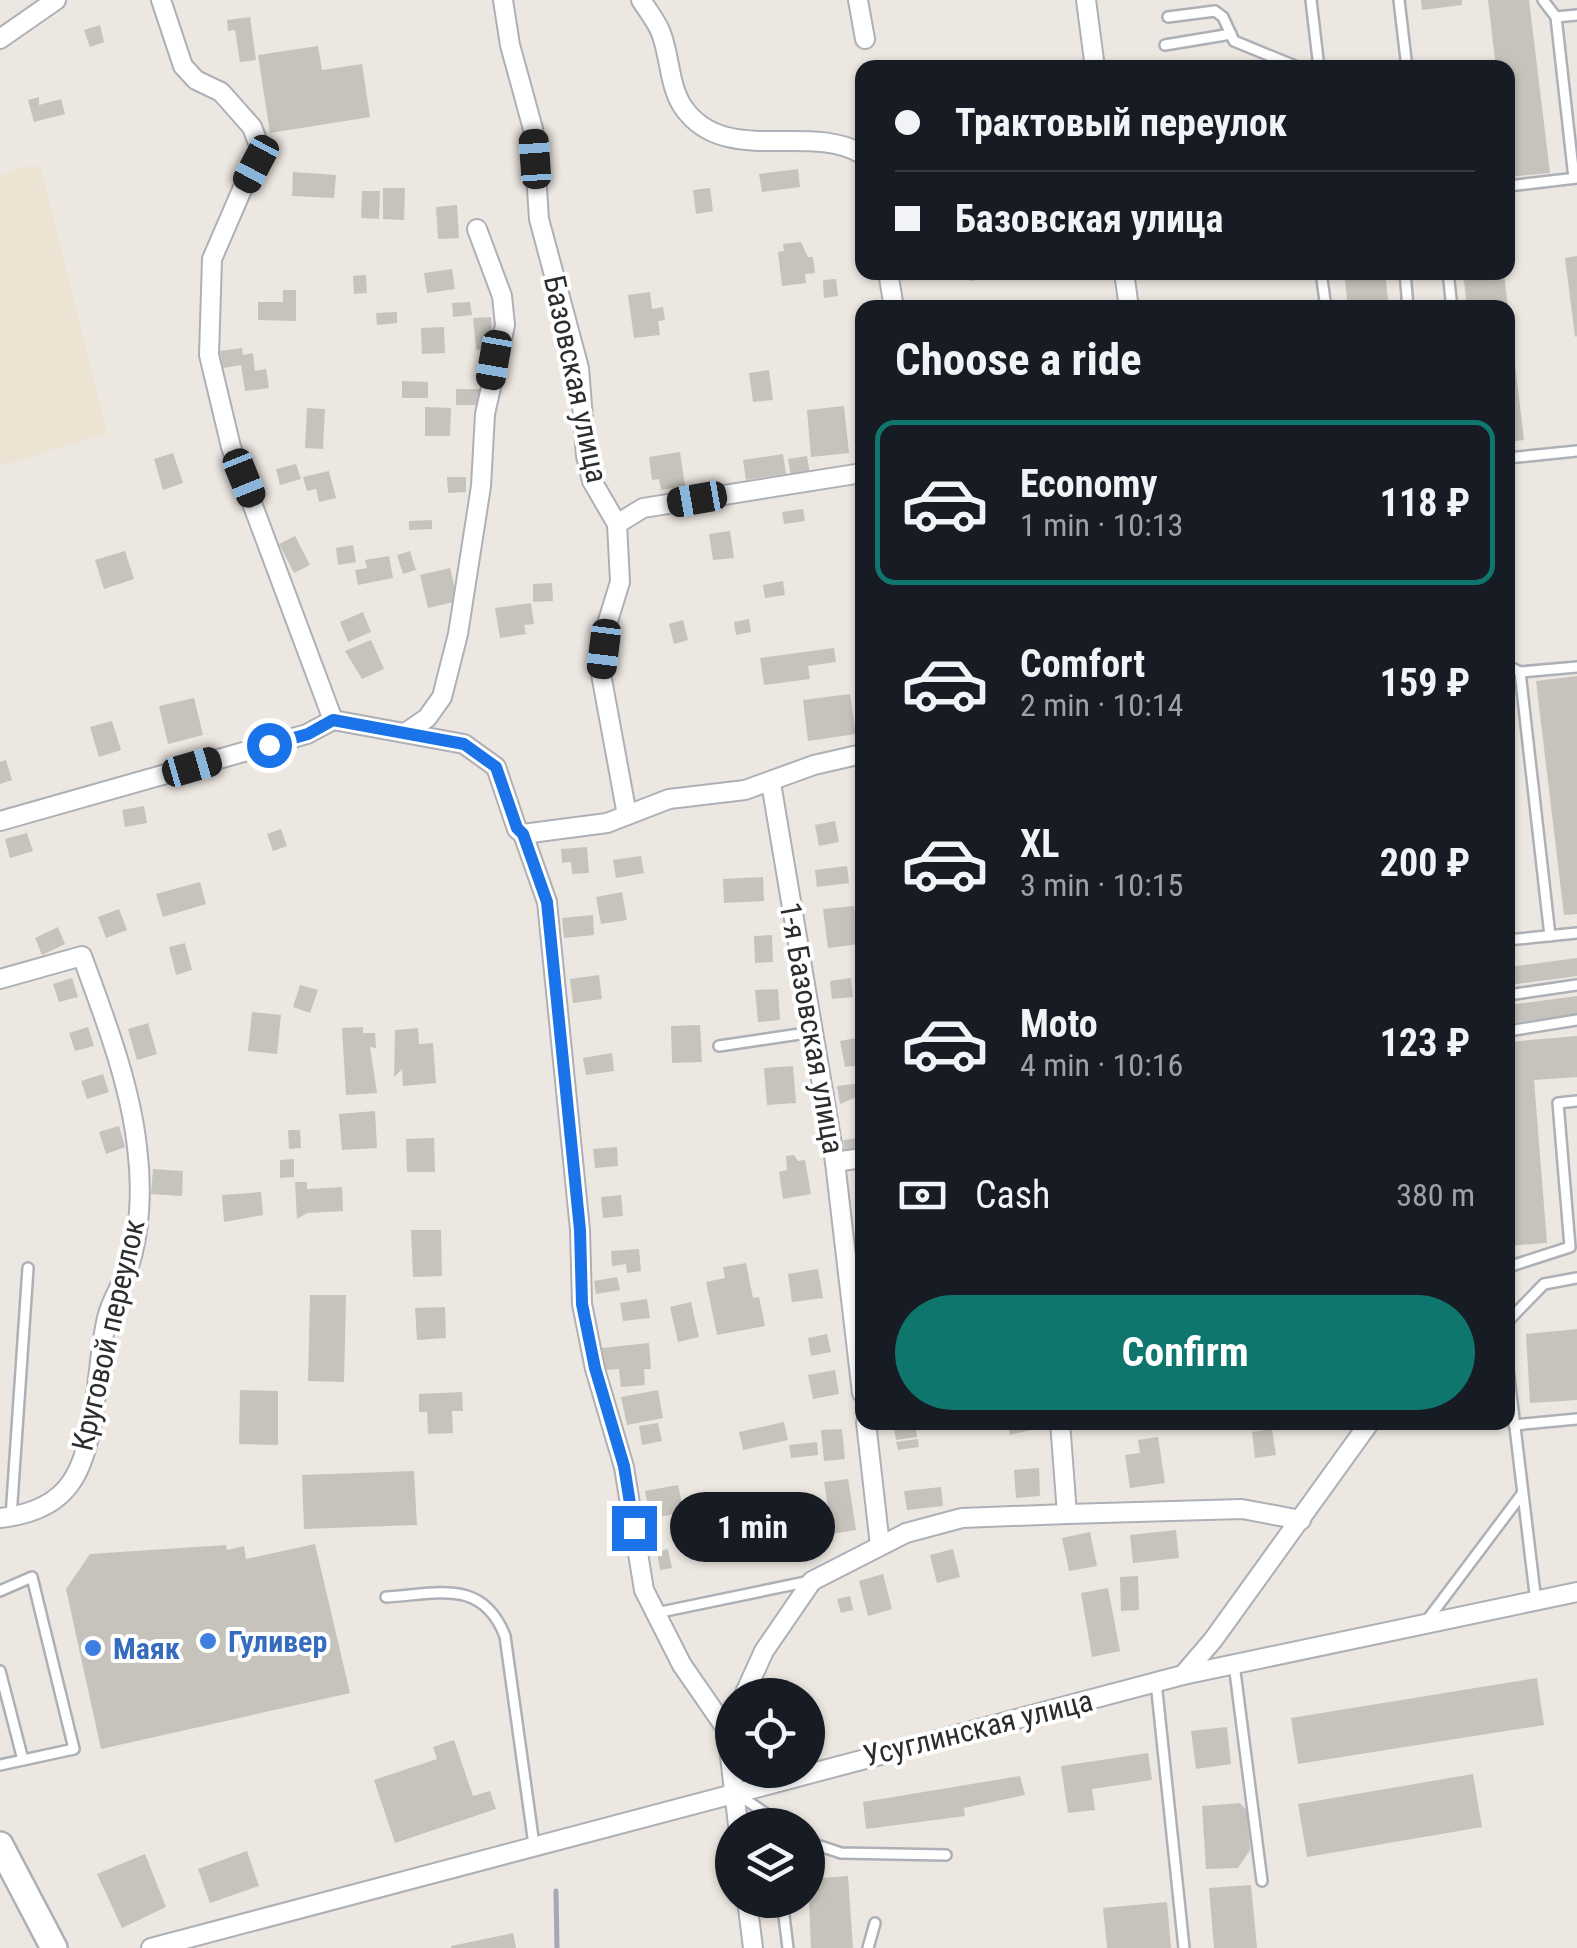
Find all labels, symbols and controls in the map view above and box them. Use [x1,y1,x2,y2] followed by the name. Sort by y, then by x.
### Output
[955,101,1287,145] text: Трактовый переулок
[518,128,552,190] car
[229,130,283,198] car
[955,197,1223,241] text: Базовская улица
[537,272,615,486] street label: Базовская улица
[474,328,514,392] car
[895,333,1142,386] text: Choose a ride
[219,445,269,511] car
[900,458,990,548] icon: car
[1020,462,1157,506] text: Economy
[665,479,729,519] car
[1380,481,1470,525] text: 118 ₽
[1020,506,1183,544] text: 1 min · 10:13
[585,617,623,681] car
[900,638,990,728] icon: car
[1020,642,1145,686] text: Comfort
[1380,661,1470,705] text: 159 ₽
[1020,686,1183,724] text: 2 min · 10:14
[247,723,292,768] route start
[159,744,225,790] car
[900,818,990,908] icon: car
[1020,822,1059,866] text: XL
[1380,841,1470,885] text: 200 ₽
[1020,866,1183,904] text: 3 min · 10:15
[773,900,851,1156] street label: 1-я Базовская улица
[900,998,990,1088] icon: car
[1020,1002,1098,1046] text: Moto
[1380,1021,1470,1065] text: 123 ₽
[1020,1046,1183,1084] text: 4 min · 10:16
[895,1168,950,1223] icon: cash
[975,1173,1050,1217] text: Cash
[1396,1176,1475,1214] text: 380 m
[64,1216,152,1454] street label: Круговой переулок
[895,1295,1475,1410] button: Confirm
[669,1493,834,1563] callout: 1 min
[612,1506,657,1551] route end
[717,1508,788,1546] text: 1 min
[228,1624,327,1659] place label: Гуливер
[197,1630,219,1652] marker: Гуливер
[113,1631,180,1666] place label: Маяк
[82,1637,104,1659] marker: Маяк
[715,1678,825,1918] map controls
[715,1678,825,1788] button: locate
[860,1683,1096,1773] street label: Усуглинская улица
[715,1808,825,1918] button: layers

